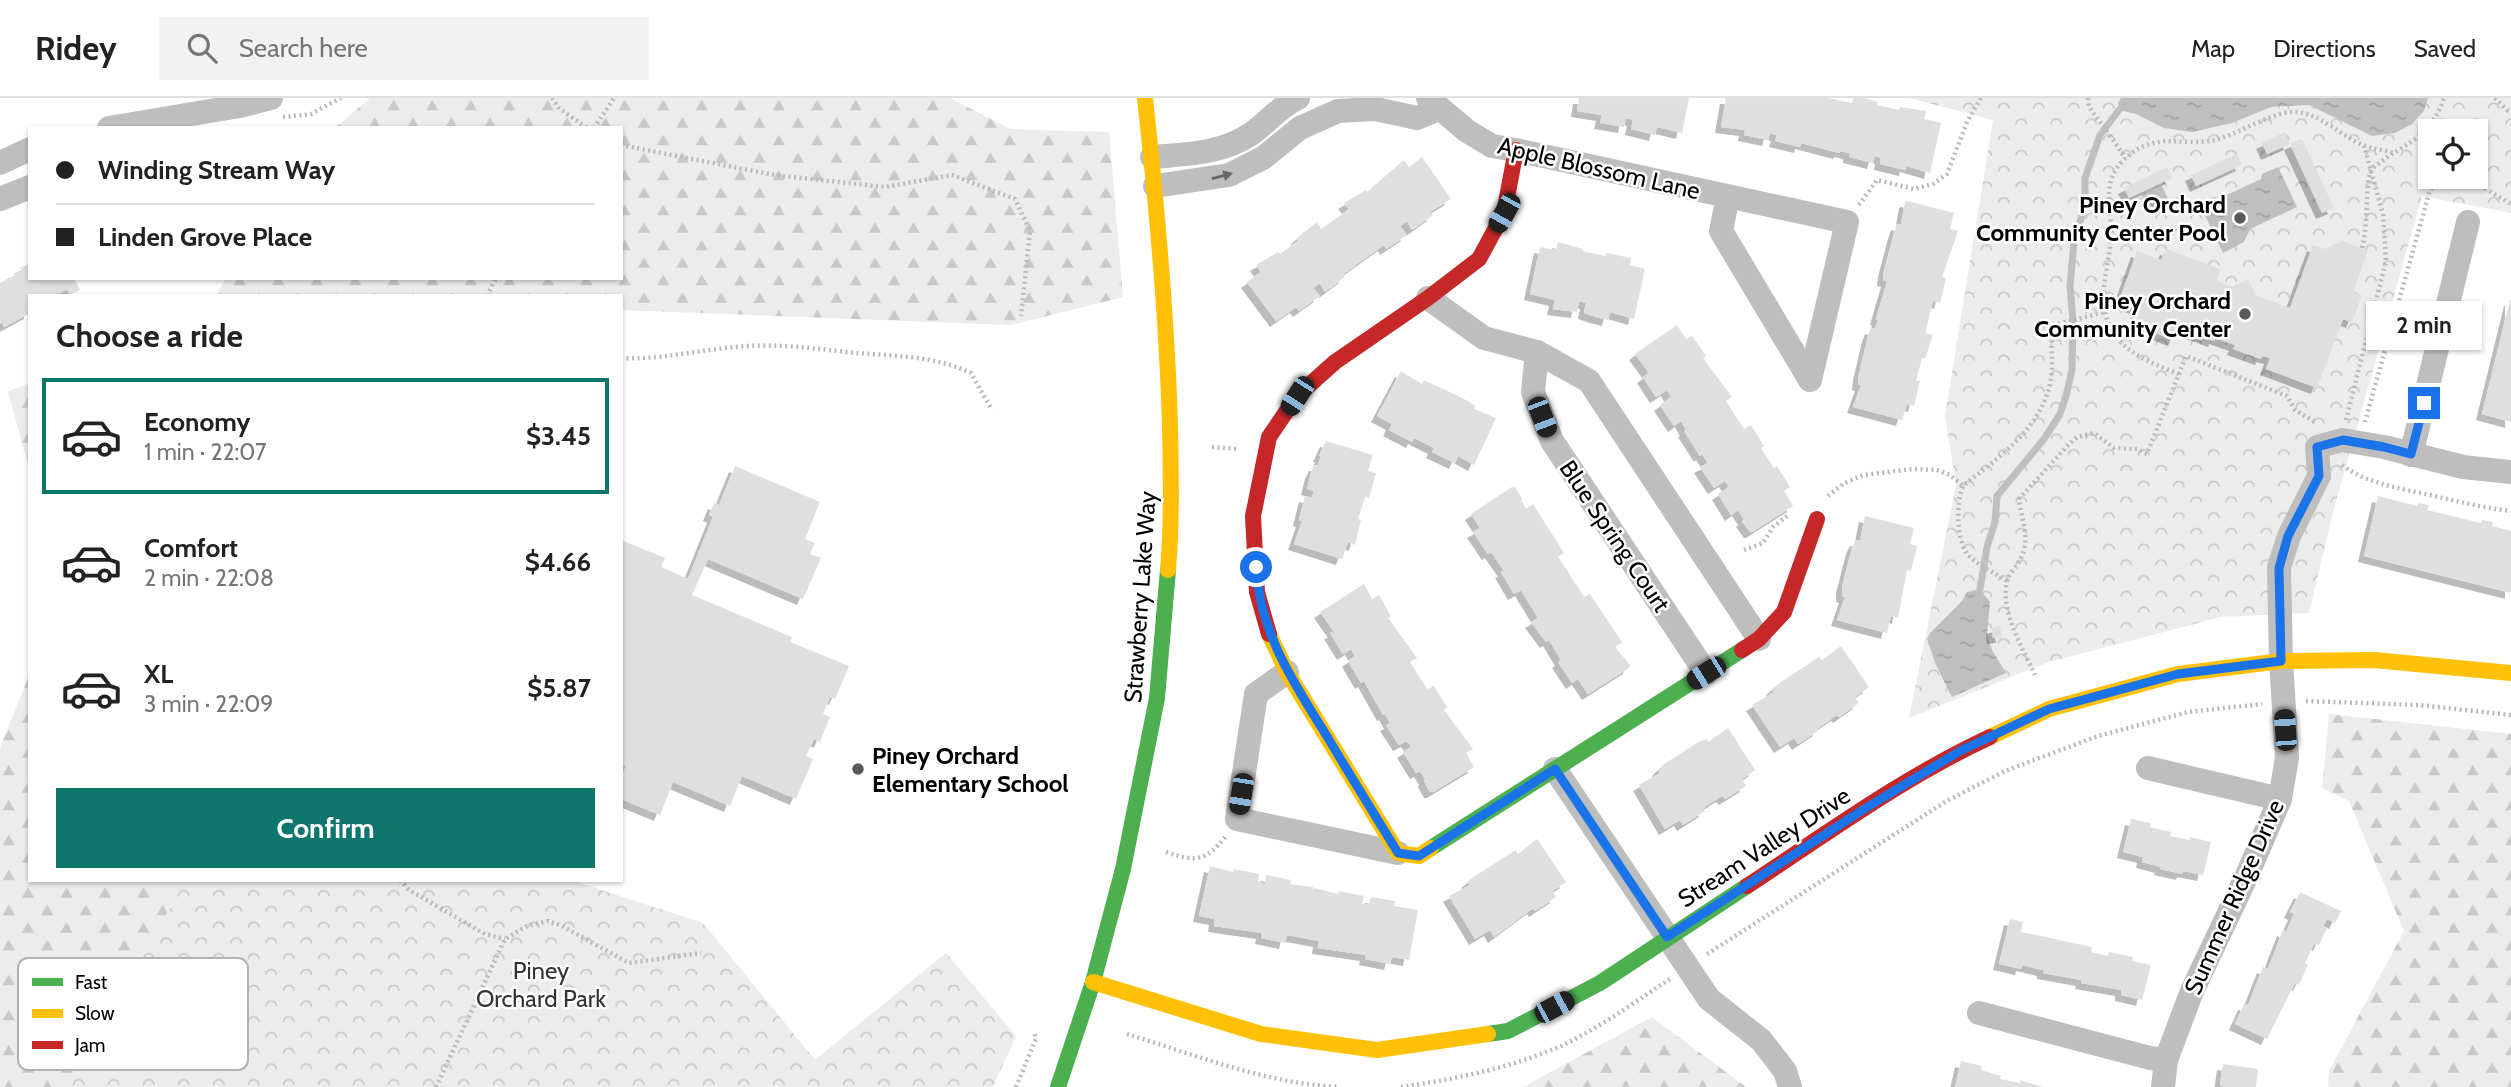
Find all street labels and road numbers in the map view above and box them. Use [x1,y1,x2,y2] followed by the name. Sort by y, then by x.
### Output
[1495,131,1703,205] street label: Apple Blossom Lane
[1554,455,1676,617] street label: Blue Spring Court
[1118,490,1162,704] street label: Strawberry Lake Way
[1673,781,1855,913] street label: Stream Valley Drive
[2178,795,2290,999] street label: Summer Ridge Drive

